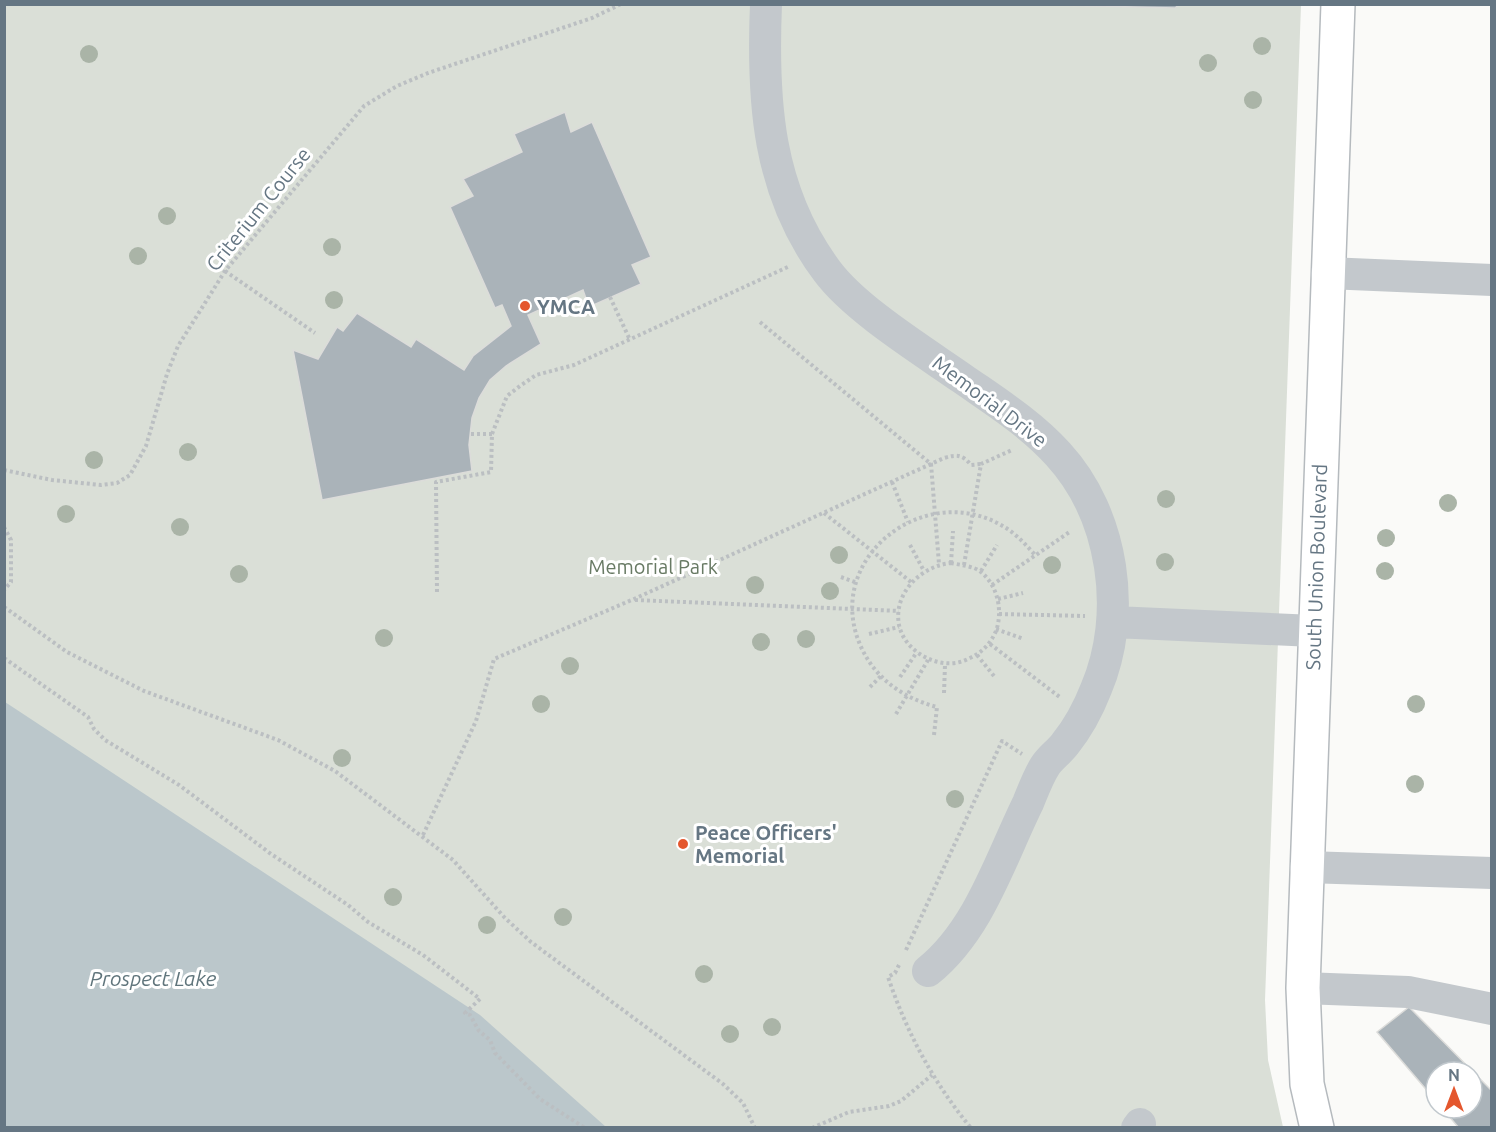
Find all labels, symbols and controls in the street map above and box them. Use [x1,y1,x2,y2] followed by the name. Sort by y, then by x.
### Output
[201,143,315,275] street label: Criterium Course
[537,295,595,318] place label: YMCA
[518,299,532,313] marker: YMCA
[928,351,1052,451] street label: Memorial Drive
[1301,463,1331,671] street label: South Union Boulevard
[588,555,718,578] park label: Memorial Park
[695,821,837,867] place label: Peace Officers' Memorial
[676,837,690,851] marker: Peace Officers' Memorial
[90,966,217,990] water label: Prospect Lake
[1424,1060,1484,1120] north arrow
[1448,1066,1460,1084] text: N

